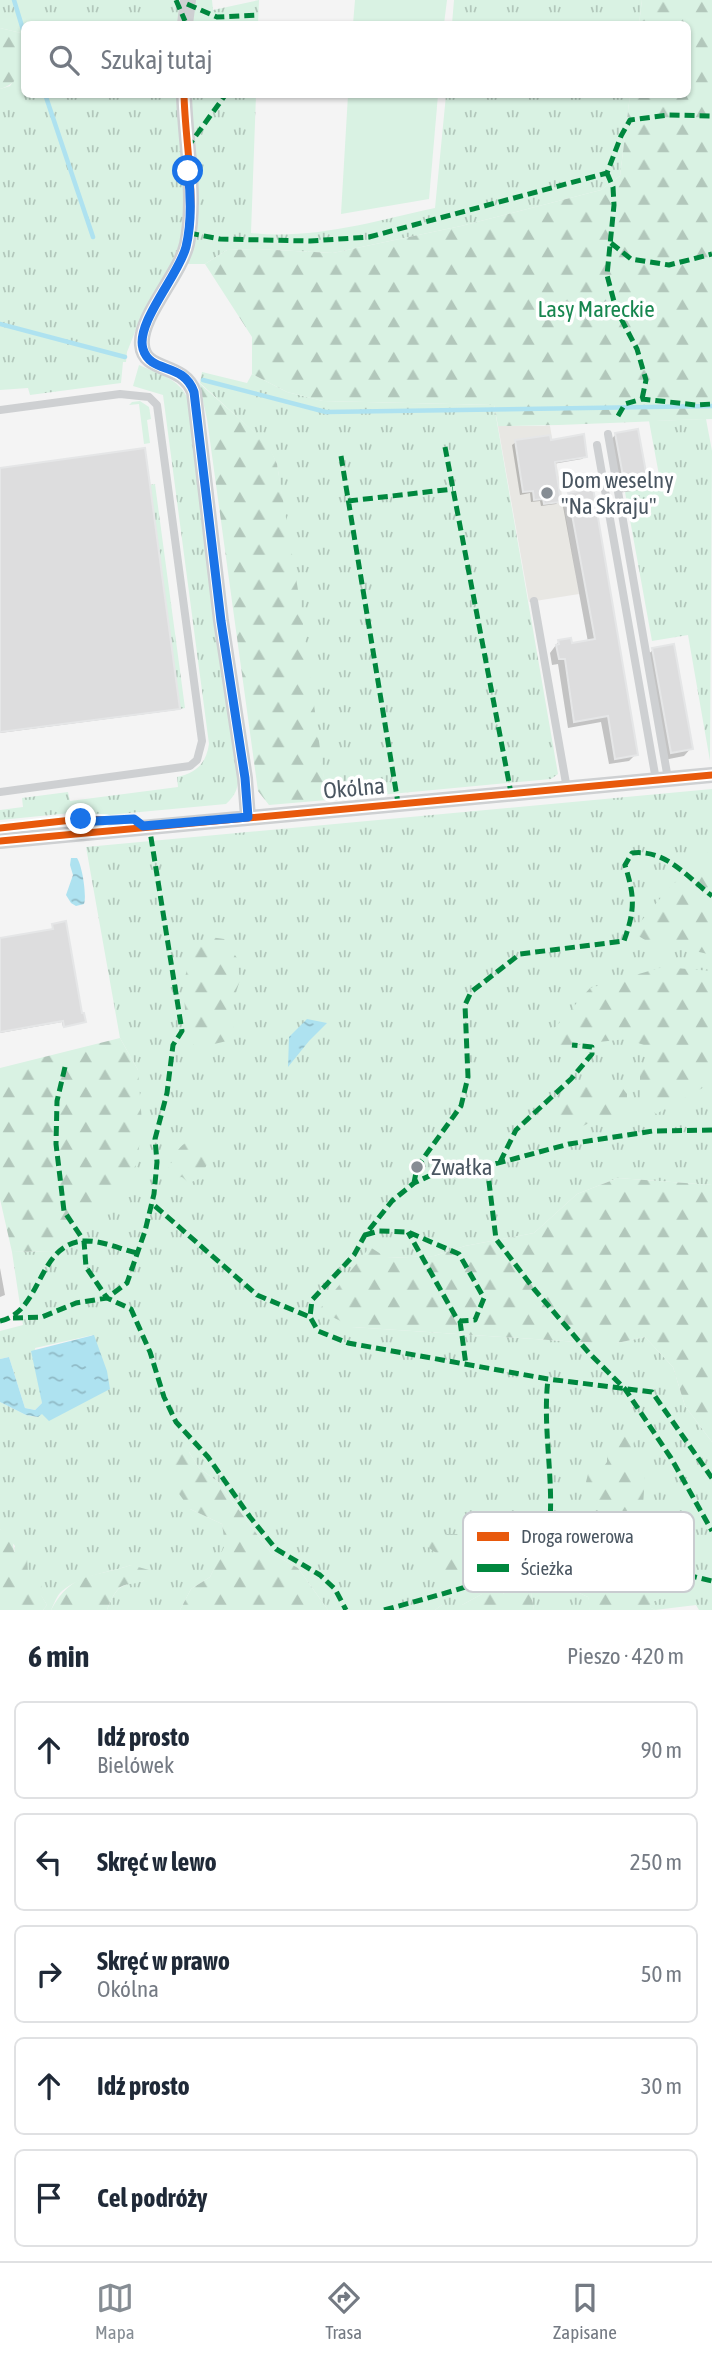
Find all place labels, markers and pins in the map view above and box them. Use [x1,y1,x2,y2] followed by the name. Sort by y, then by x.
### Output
[561,467,674,519] place label: Dom weselny "Na Skraju"
[539,485,555,501] marker: Dom weselny "Na Skraju"
[431,1154,492,1180] place label: Zwałka
[409,1159,425,1175] marker: Zwałka

